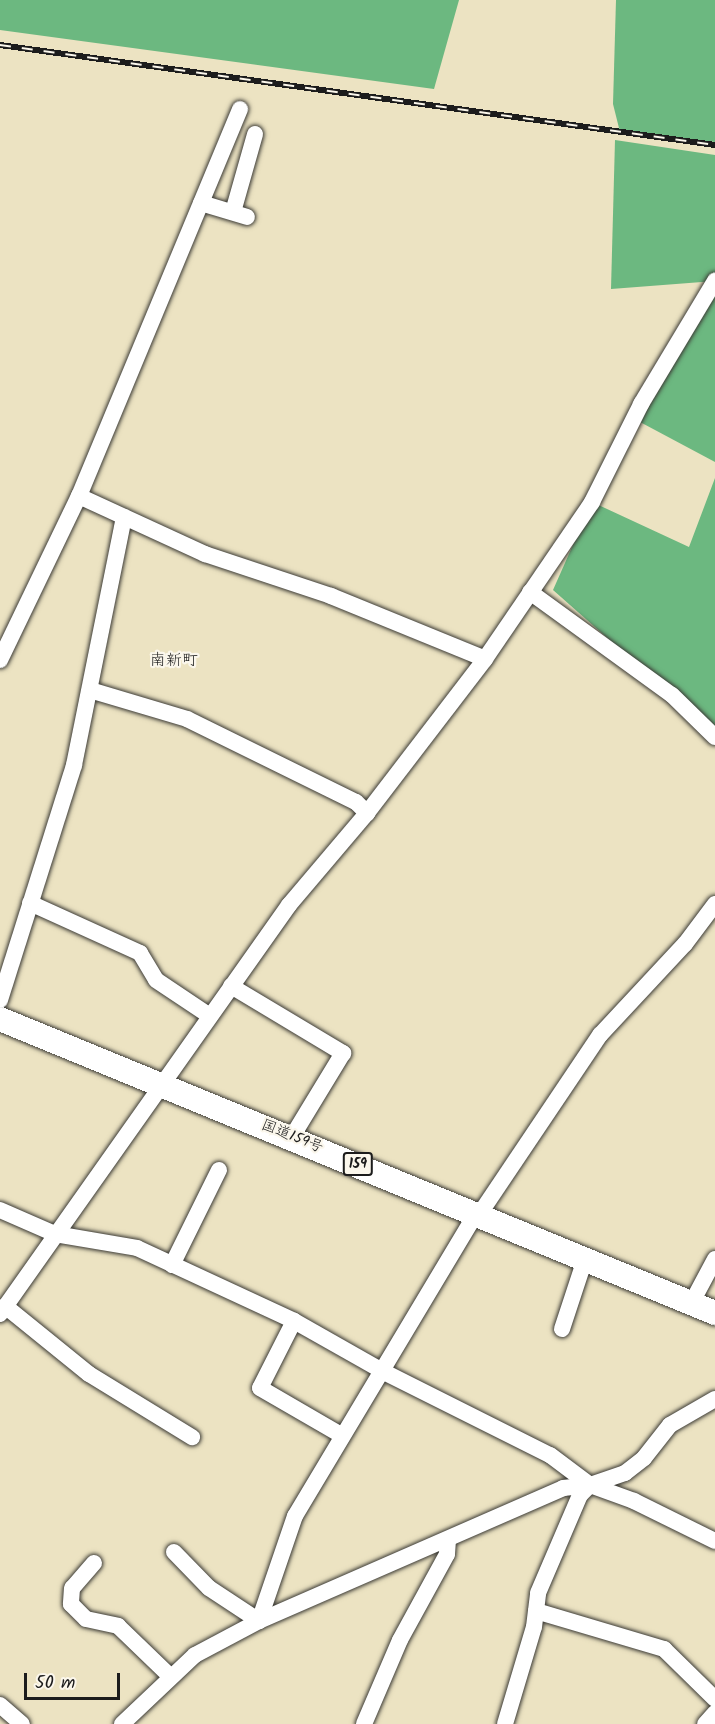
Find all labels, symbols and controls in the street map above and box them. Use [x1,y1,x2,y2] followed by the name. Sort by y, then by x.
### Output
[150,651,198,671] district label: 南新町
[258,1116,326,1158] street label: 国道159号
[342,1153,374,1175] road number: 159
[27,1661,123,1699] scale bar
[35,1669,75,1698] text: 50 m

